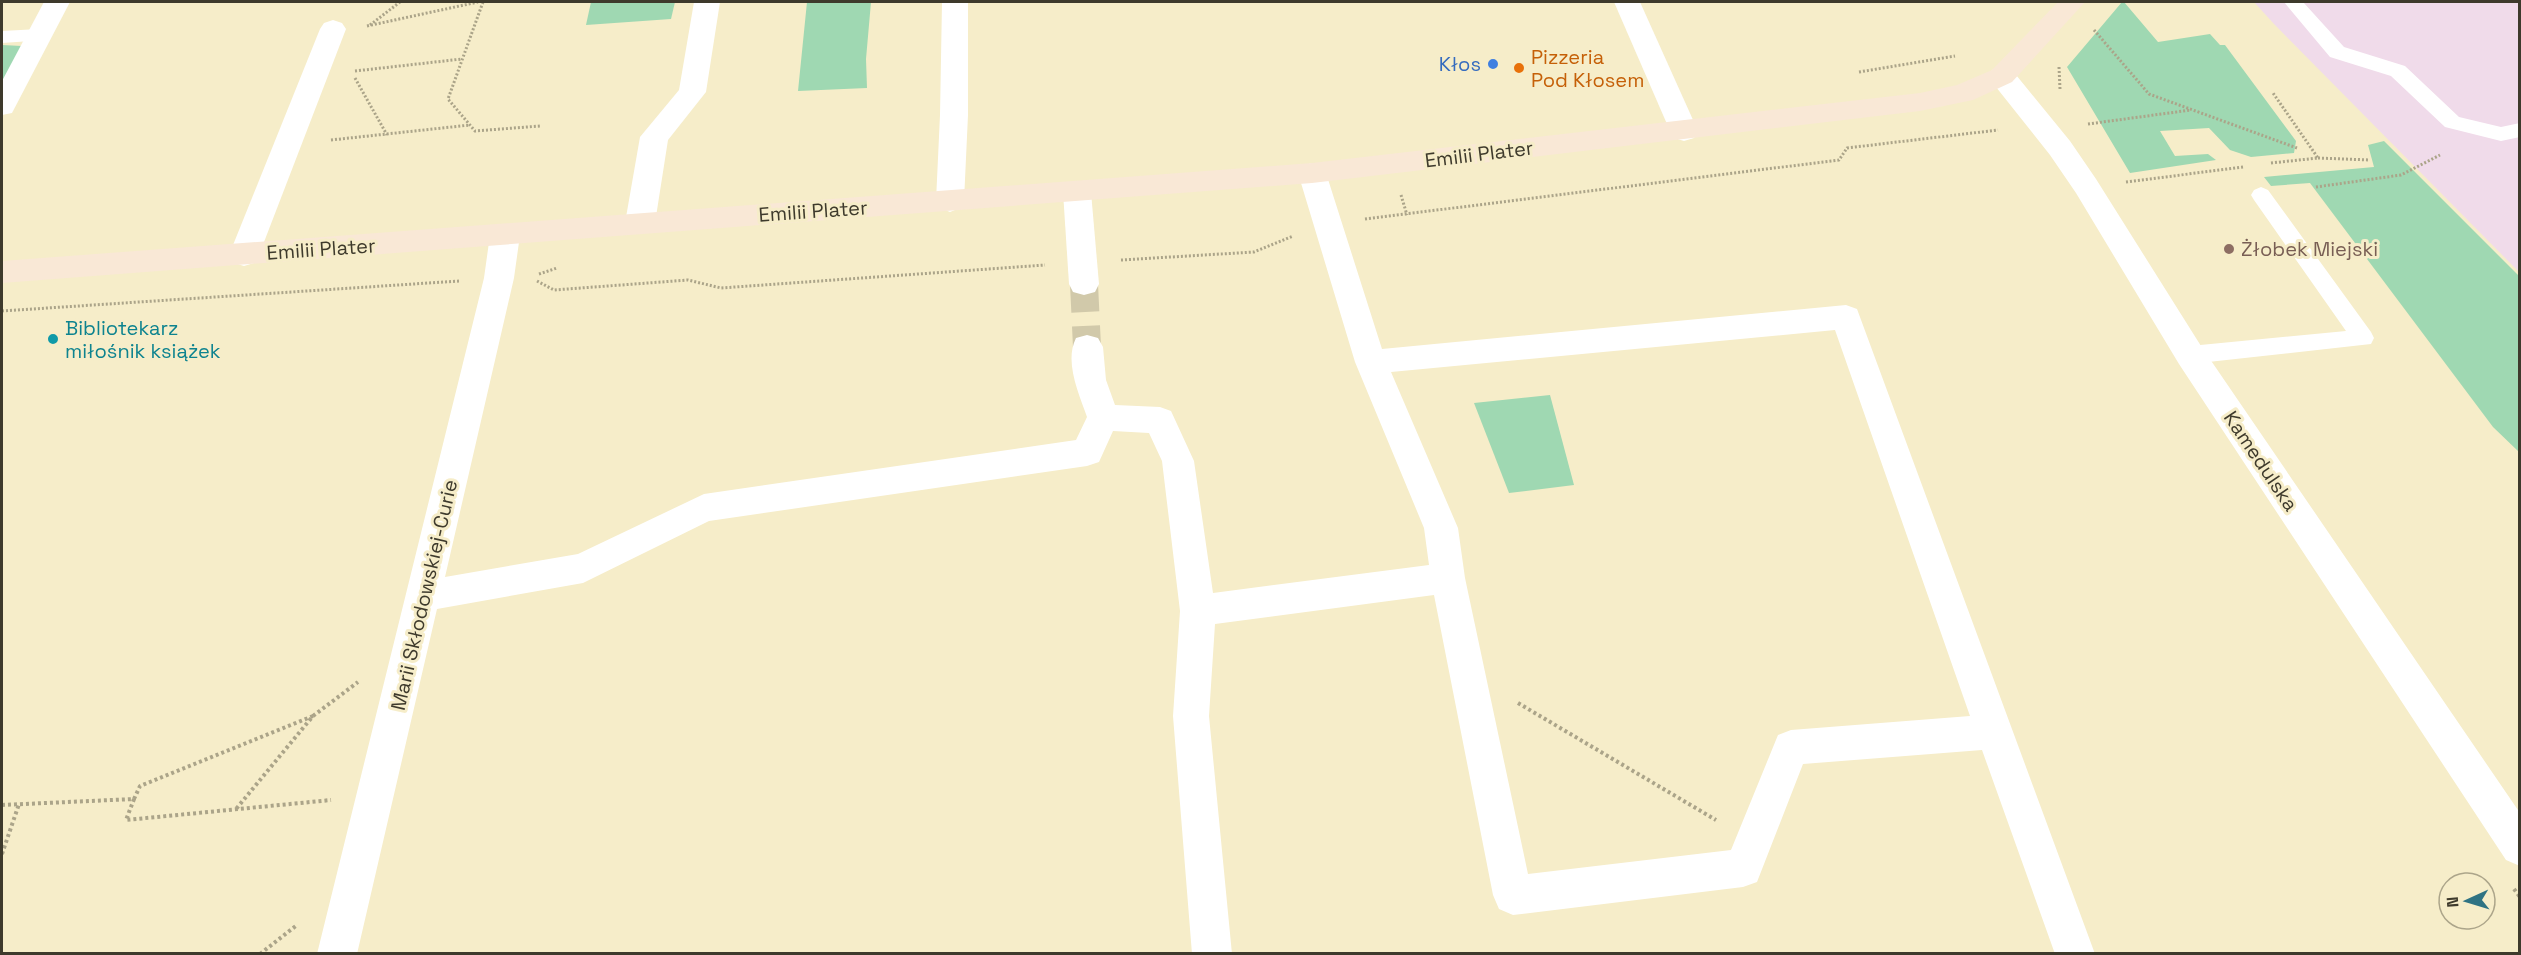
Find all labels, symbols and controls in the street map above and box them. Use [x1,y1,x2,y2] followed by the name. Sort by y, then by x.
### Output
[1531,44,1644,93] place label: Pizzeria Pod Kłosem
[1439,51,1481,77] place label: Kłos
[1486,57,1500,71] marker: Kłos
[1512,61,1526,75] marker: Pizzeria Pod Kłosem
[1423,134,1535,174] street label: Emilii Plater
[758,194,868,228] street label: Emilii Plater
[266,232,376,266] street label: Emilii Plater
[2241,236,2378,262] place label: Żłobek Miejski
[2222,242,2236,256] marker: Żłobek Miejski
[65,315,221,364] place label: Bibliotekarz miłośnik książek
[46,332,60,346] marker: Bibliotekarz miłośnik książek
[2218,406,2304,516] street label: Kamedulska
[385,477,463,713] street label: Marii Skłodowskiej-Curie
[2437,871,2497,931] north arrow
[2442,896,2463,908] text: N

